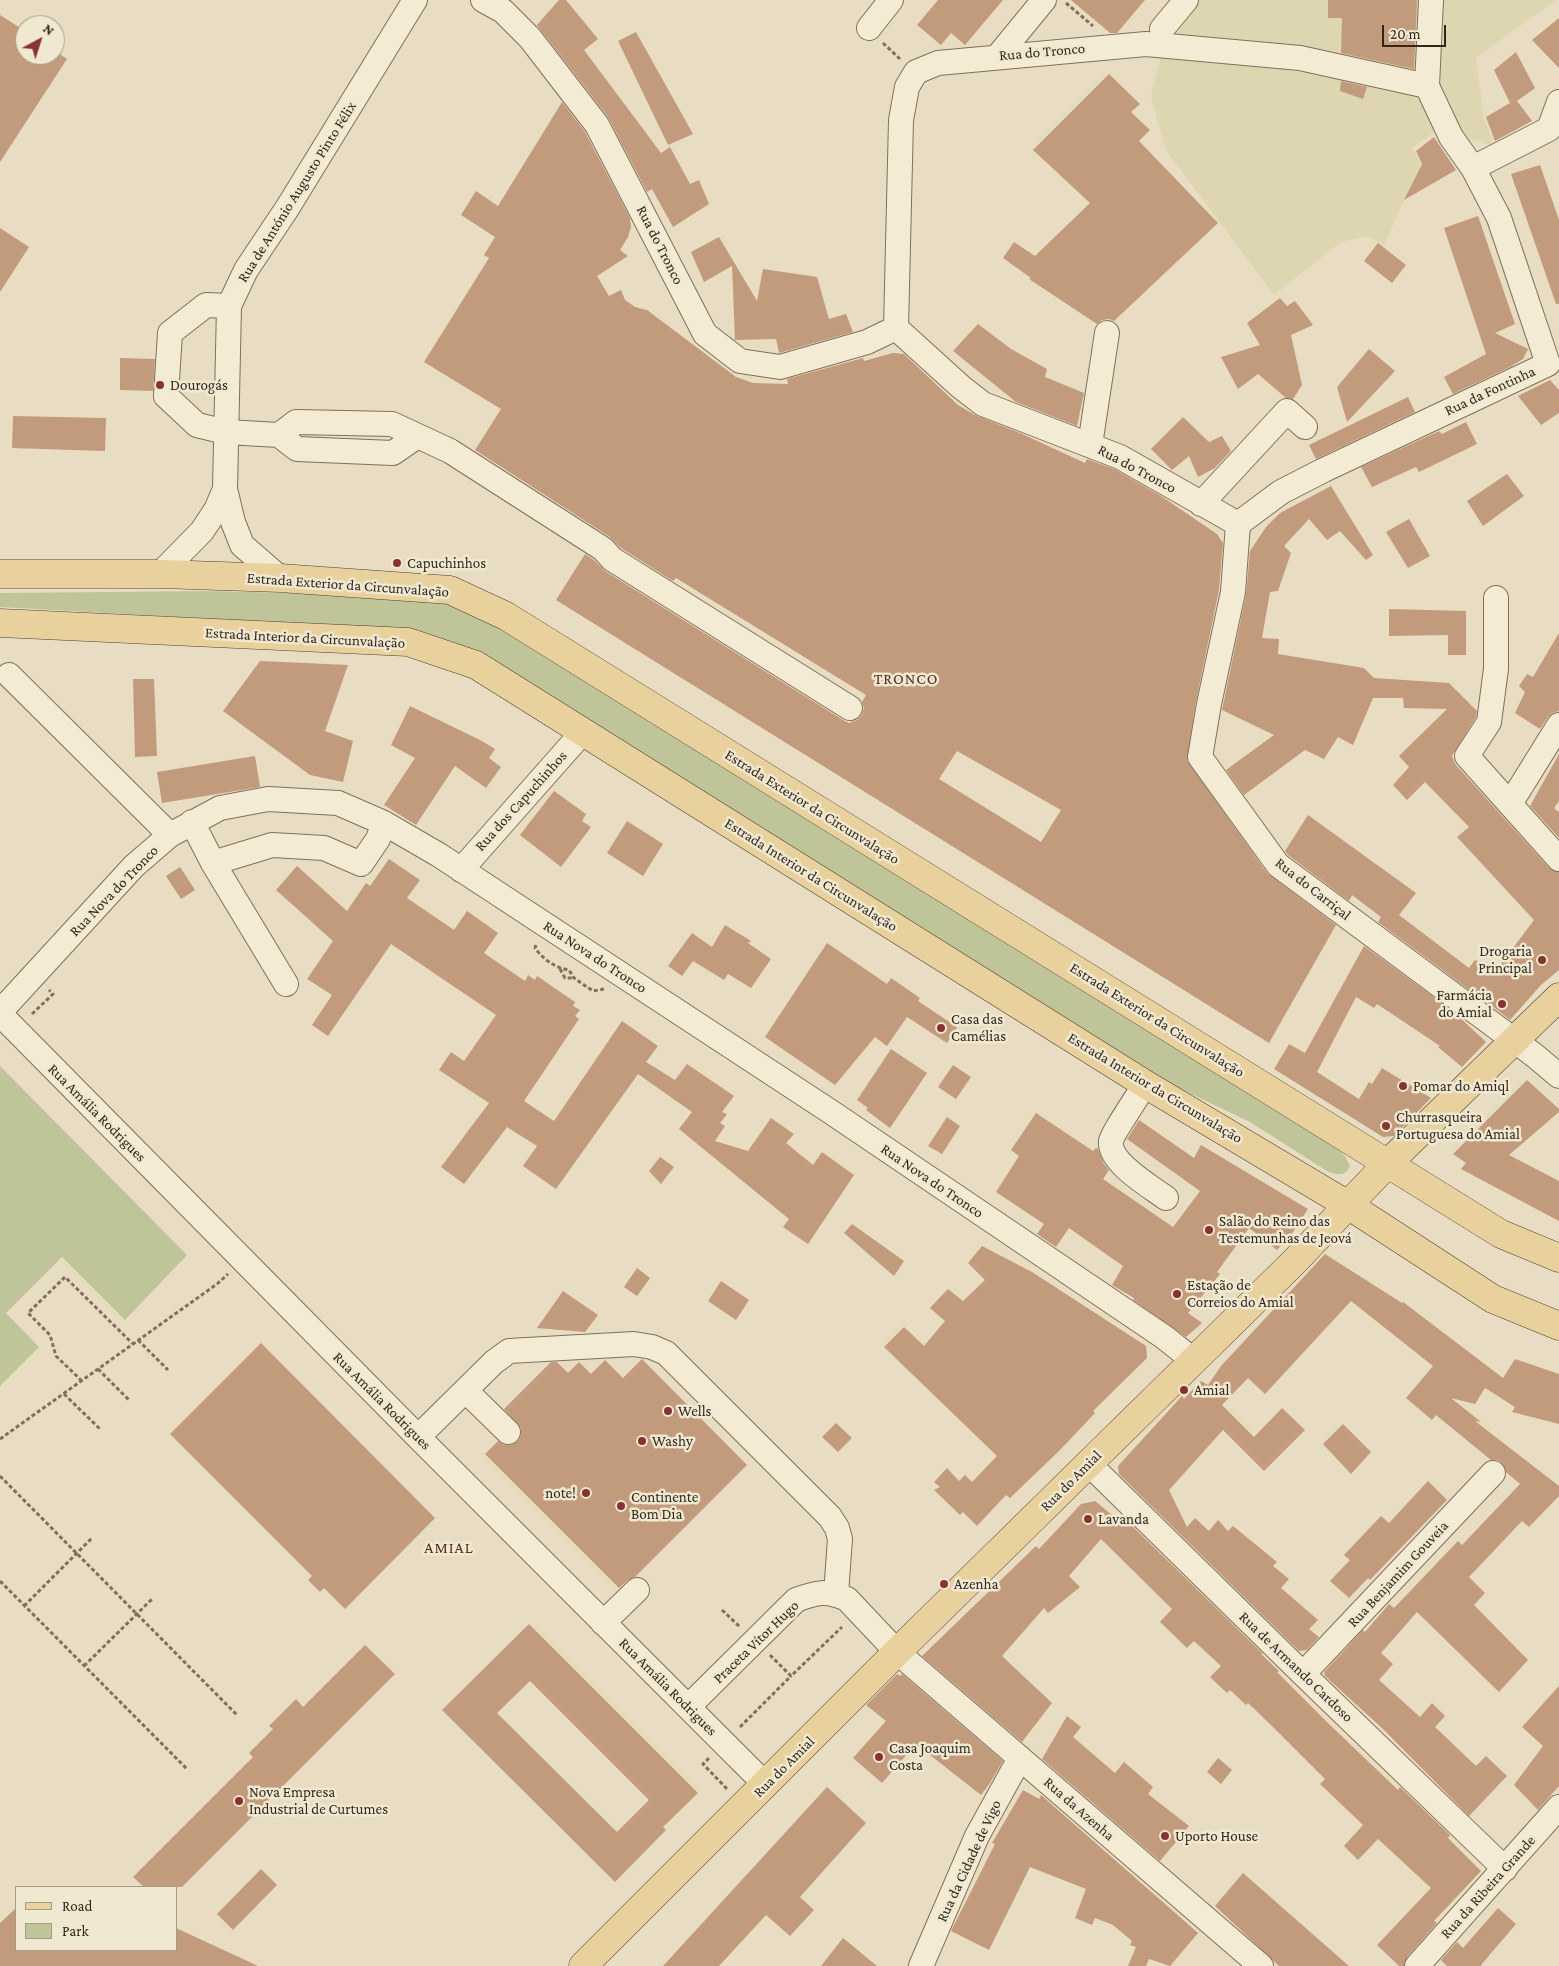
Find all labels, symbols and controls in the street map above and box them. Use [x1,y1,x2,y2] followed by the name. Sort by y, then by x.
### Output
[15,15,65,65] north arrow
[1384,15,1448,47] scale bar
[40,20,58,38] text: N
[1390,26,1421,42] text: 20 m
[998,39,1086,65] street label: Rua do Tronco
[234,98,360,286] street label: Rua de António Augusto Pinto Félix
[632,202,688,288] street label: Rua do Tronco
[1442,362,1538,420] street label: Rua da Fontinha
[170,376,228,394] place label: Dourogás
[154,379,166,391] marker: Dourogás
[1095,441,1179,497] street label: Rua do Tronco
[407,554,486,572] place label: Capuchinhos
[391,557,403,569] marker: Capuchinhos
[246,569,450,601] street label: Estrada Exterior da Circunvalação
[204,624,406,652] street label: Estrada Interior da Circunvalação
[873,669,939,689] district label: TRONCO
[721,746,903,868] street label: Estrada Exterior da Circunvalação
[471,747,571,855] street label: Rua dos Capuchinhos
[721,814,901,936] street label: Estrada Interior da Circunvalação
[66,842,162,940] street label: Rua Nova do Tronco
[1271,854,1355,924] street label: Rua do Carriçal
[540,917,650,997] street label: Rua Nova do Tronco
[1478,942,1532,977] place label: Drogaria Principal
[1536,954,1548,966] marker: Drogaria Principal
[1066,959,1248,1081] street label: Estrada Exterior da Circunvalação
[1437,986,1492,1021] place label: Farmácia do Amial
[1496,998,1508,1010] marker: Farmácia do Amial
[951,1010,1006,1045] place label: Casa das Camélias
[935,1022,947,1034] marker: Casa das Camélias
[1064,1029,1246,1147] street label: Estrada Interior da Circunvalação
[44,1060,150,1166] street label: Rua Amália Rodrigues
[1413,1077,1509,1095] place label: Pomar do Amiql
[1397,1080,1409,1092] marker: Pomar do Amiql
[1396,1108,1520,1143] place label: Churrasqueira Portuguesa do Amial
[1380,1120,1392,1132] marker: Churrasqueira Portuguesa do Amial
[877,1140,987,1222] street label: Rua Nova do Tronco
[1219,1212,1352,1247] place label: Salão do Reino das Testemunhas de Jeová
[1203,1224,1215,1236] marker: Salão do Reino das Testemunhas de Jeová
[1187,1276,1294,1311] place label: Estação de Correios do Amial
[1171,1288,1183,1300] marker: Estação de Correios do Amial
[329,1348,435,1454] street label: Rua Amália Rodrigues
[1194,1381,1229,1399] place label: Amial
[1178,1384,1190,1396] marker: Amial
[678,1402,712,1420] place label: Wells
[662,1405,674,1417] marker: Wells
[652,1432,693,1450] place label: Washy
[636,1435,648,1447] marker: Washy
[1037,1447,1105,1515] street label: Rua do Amial
[545,1484,576,1502] place label: note!
[580,1487,592,1499] marker: note!
[631,1488,698,1523] place label: Continente Bom Dia
[615,1500,627,1512] marker: Continente Bom Dia
[1098,1510,1149,1528] place label: Lavanda
[1082,1513,1094,1525] marker: Lavanda
[1344,1517,1452,1631] street label: Rua Benjamim Gouveia
[424,1538,474,1558] district label: AMIAL
[954,1575,999,1593] place label: Azenha
[938,1578,950,1590] marker: Azenha
[709,1597,803,1687] street label: Praceta Vítor Hugo
[1235,1608,1357,1726] street label: Rua de Armando Cardoso
[615,1634,721,1740] street label: Rua Amália Rodrigues
[750,1733,818,1801] street label: Rua do Amial
[889,1739,971,1774] place label: Casa Joaquim Costa
[873,1751,885,1763] marker: Casa Joaquim Costa
[1040,1773,1118,1845] street label: Rua da Azenha
[249,1783,388,1818] place label: Nova Empresa Industrial de Curtumes
[233,1795,245,1807] marker: Nova Empresa Industrial de Curtumes
[933,1797,1005,1925] street label: Rua da Cidade de Vigo
[1175,1827,1258,1845] place label: Uporto House
[1159,1830,1171,1842] marker: Uporto House
[1437,1832,1539,1942] street label: Rua da Ribeira Grande
[15,1886,178,1951] legend
[62,1898,92,1914] text: Road
[62,1923,89,1939] text: Park

